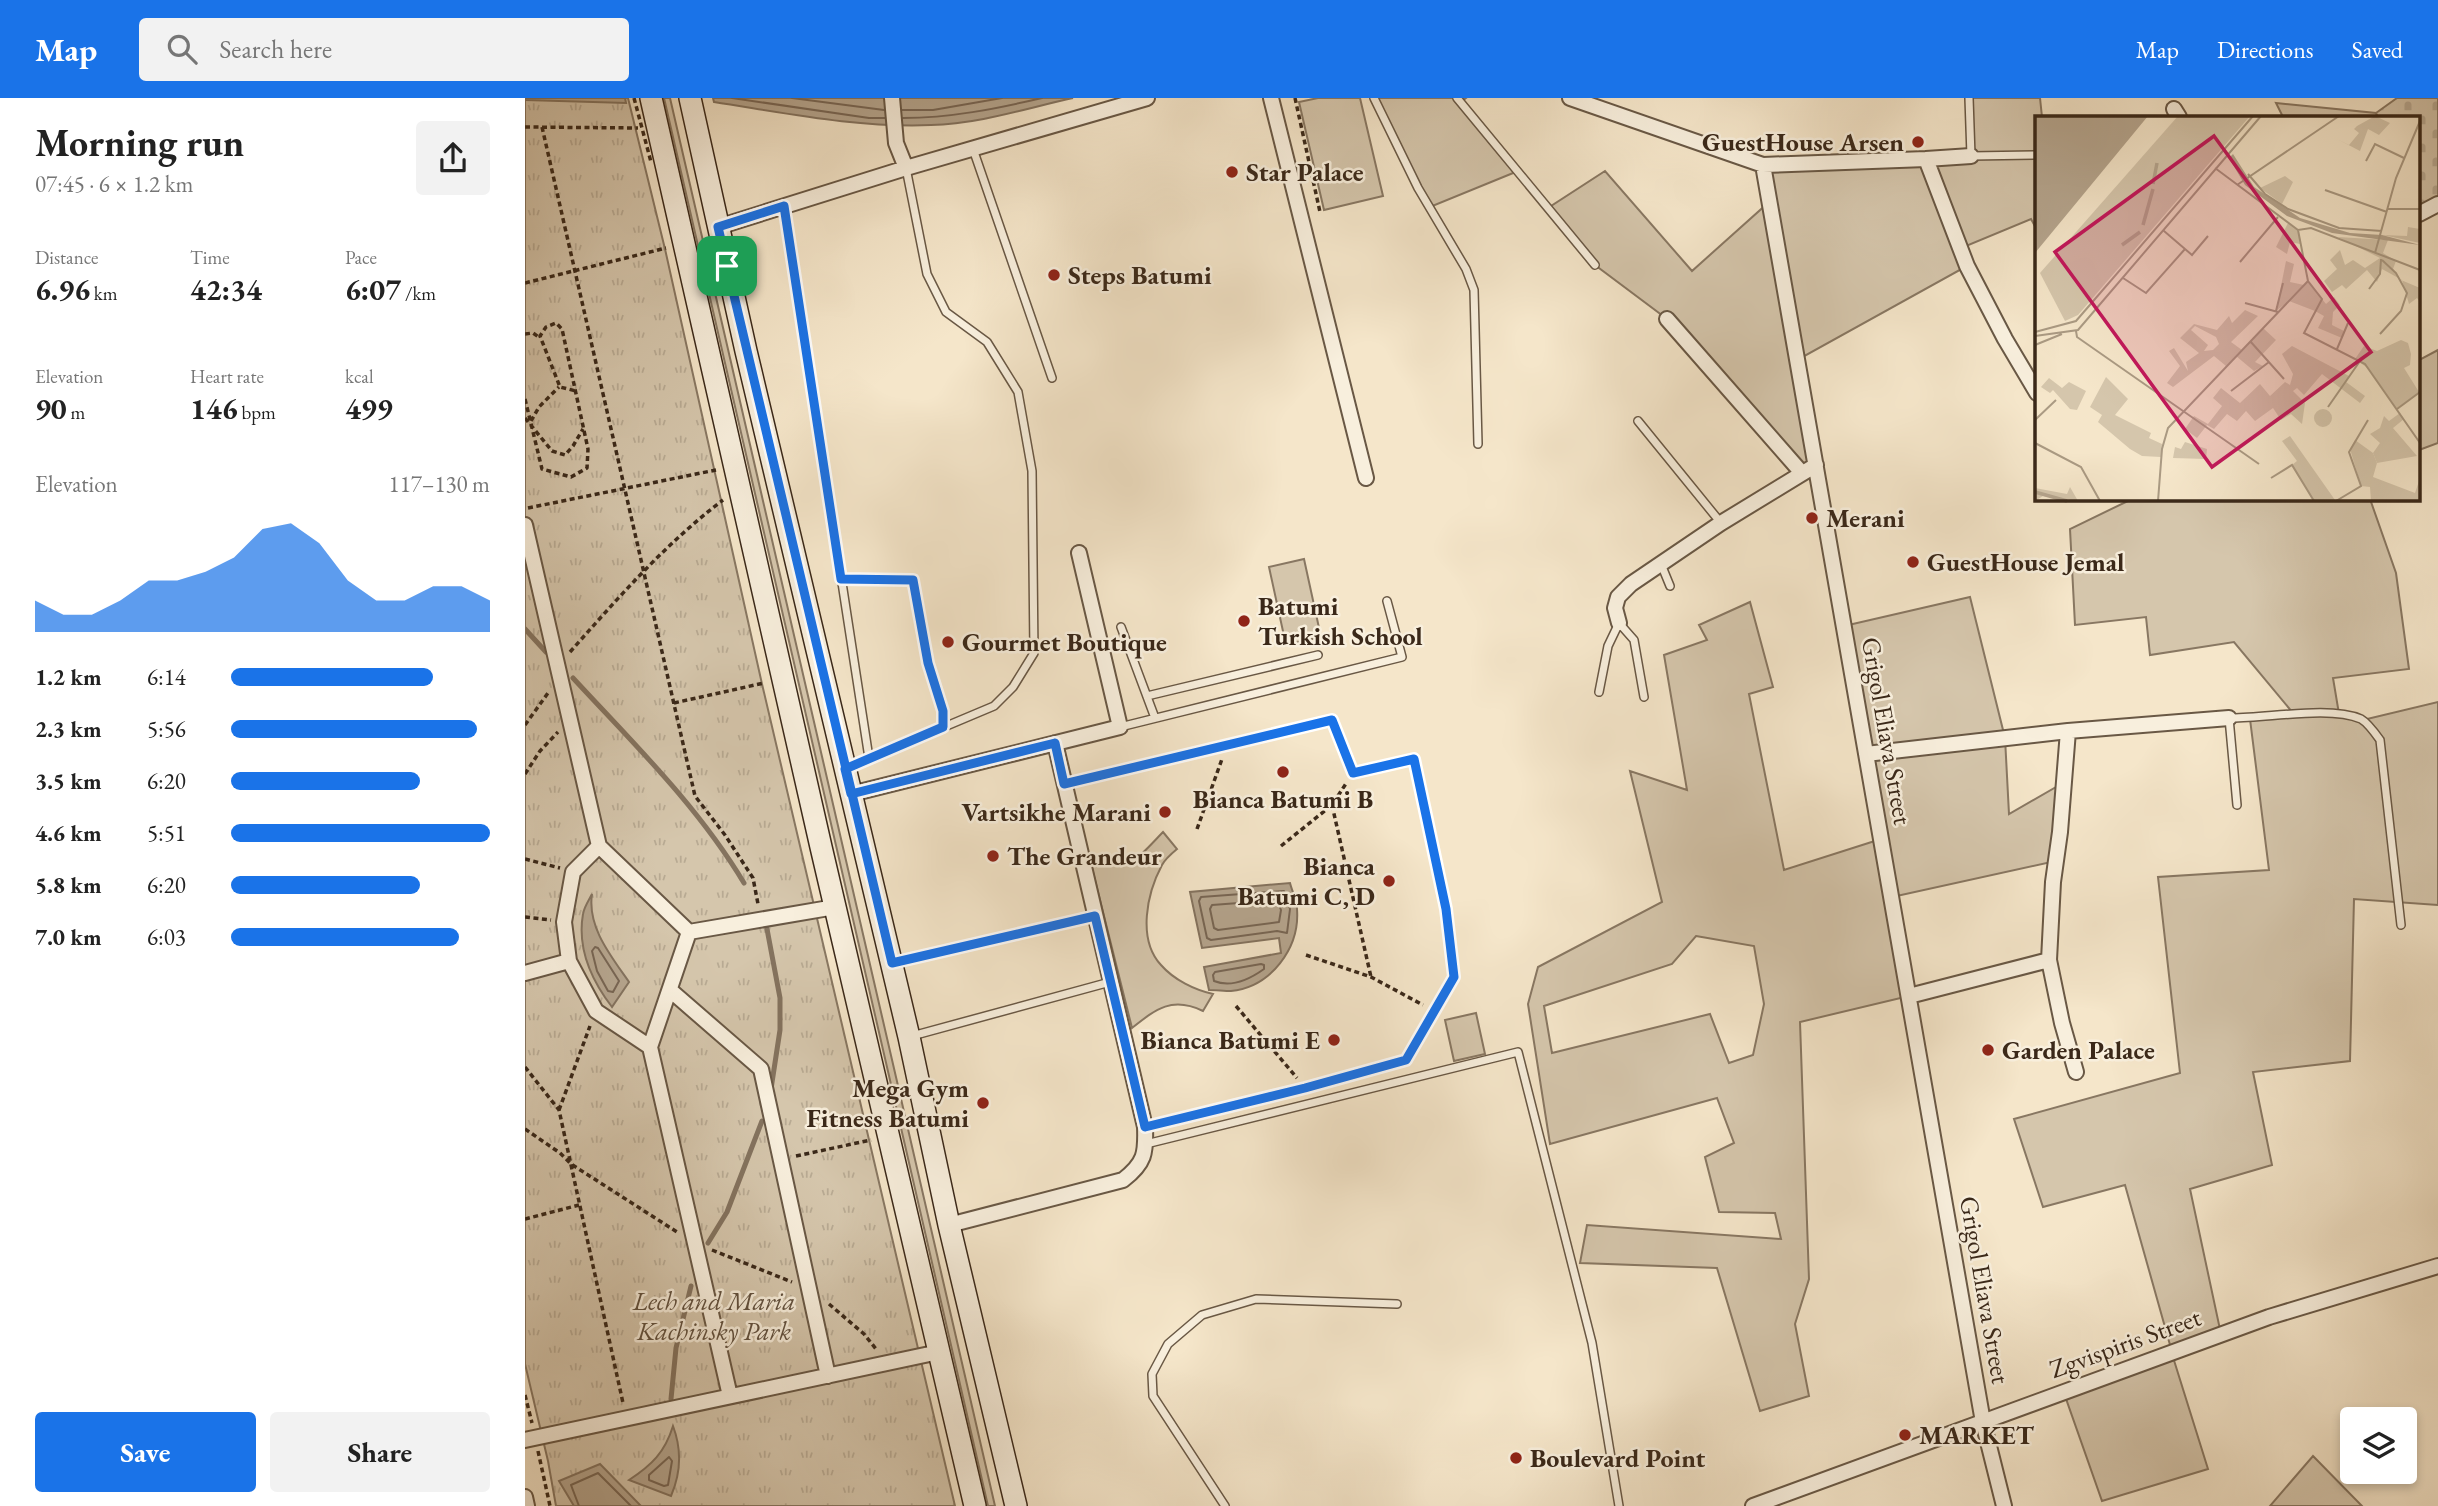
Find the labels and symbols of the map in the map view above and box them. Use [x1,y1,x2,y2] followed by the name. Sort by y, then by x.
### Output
[2035,116,2421,500] inset map
[1702,125,1904,159] place label: GuestHouse Arsen
[1910,134,1926,150] marker: GuestHouse Arsen
[1246,155,1364,189] place label: Star Palace
[1224,164,1240,180] marker: Star Palace
[697,236,757,296] pin
[1068,258,1212,292] place label: Steps Batumi
[1046,267,1062,283] marker: Steps Batumi
[1826,501,1905,535] place label: Merani
[1804,510,1820,526] marker: Merani
[1927,545,2125,579] place label: GuestHouse Jemal
[1905,554,1921,570] marker: GuestHouse Jemal
[1258,589,1423,653] place label: Batumi Turkish School
[1236,613,1252,629] marker: Batumi Turkish School
[962,625,1167,659] place label: Gourmet Boutique
[940,634,956,650] marker: Gourmet Boutique
[1854,634,1920,828] street label: Grigol Eliava Street
[1275,764,1291,780] marker: Bianca Batumi B
[1193,782,1373,816] place label: Bianca Batumi B
[962,795,1151,829] place label: Vartsikhe Marani
[1157,804,1173,820] marker: Vartsikhe Marani
[1007,839,1162,873] place label: The Grandeur
[985,848,1001,864] marker: The Grandeur
[1238,849,1376,913] place label: Bianca Batumi C, D
[1381,873,1397,889] marker: Bianca Batumi C, D
[1141,1023,1320,1057] place label: Bianca Batumi E
[1326,1032,1342,1048] marker: Bianca Batumi E
[2002,1033,2155,1067] place label: Garden Palace
[1980,1042,1996,1058] marker: Garden Palace
[807,1071,969,1135] place label: Mega Gym Fitness Batumi
[975,1095,991,1111] marker: Mega Gym Fitness Batumi
[1952,1193,2018,1387] street label: Grigol Eliava Street
[632,1284,795,1348] park label: Lech and Maria Kachinsky Park
[2045,1300,2205,1386] street label: Zgvispiris Street
[1919,1418,2035,1452] place label: MARKET
[1897,1427,1913,1443] marker: MARKET
[1530,1441,1706,1475] place label: Boulevard Point
[1508,1450,1524,1466] marker: Boulevard Point

